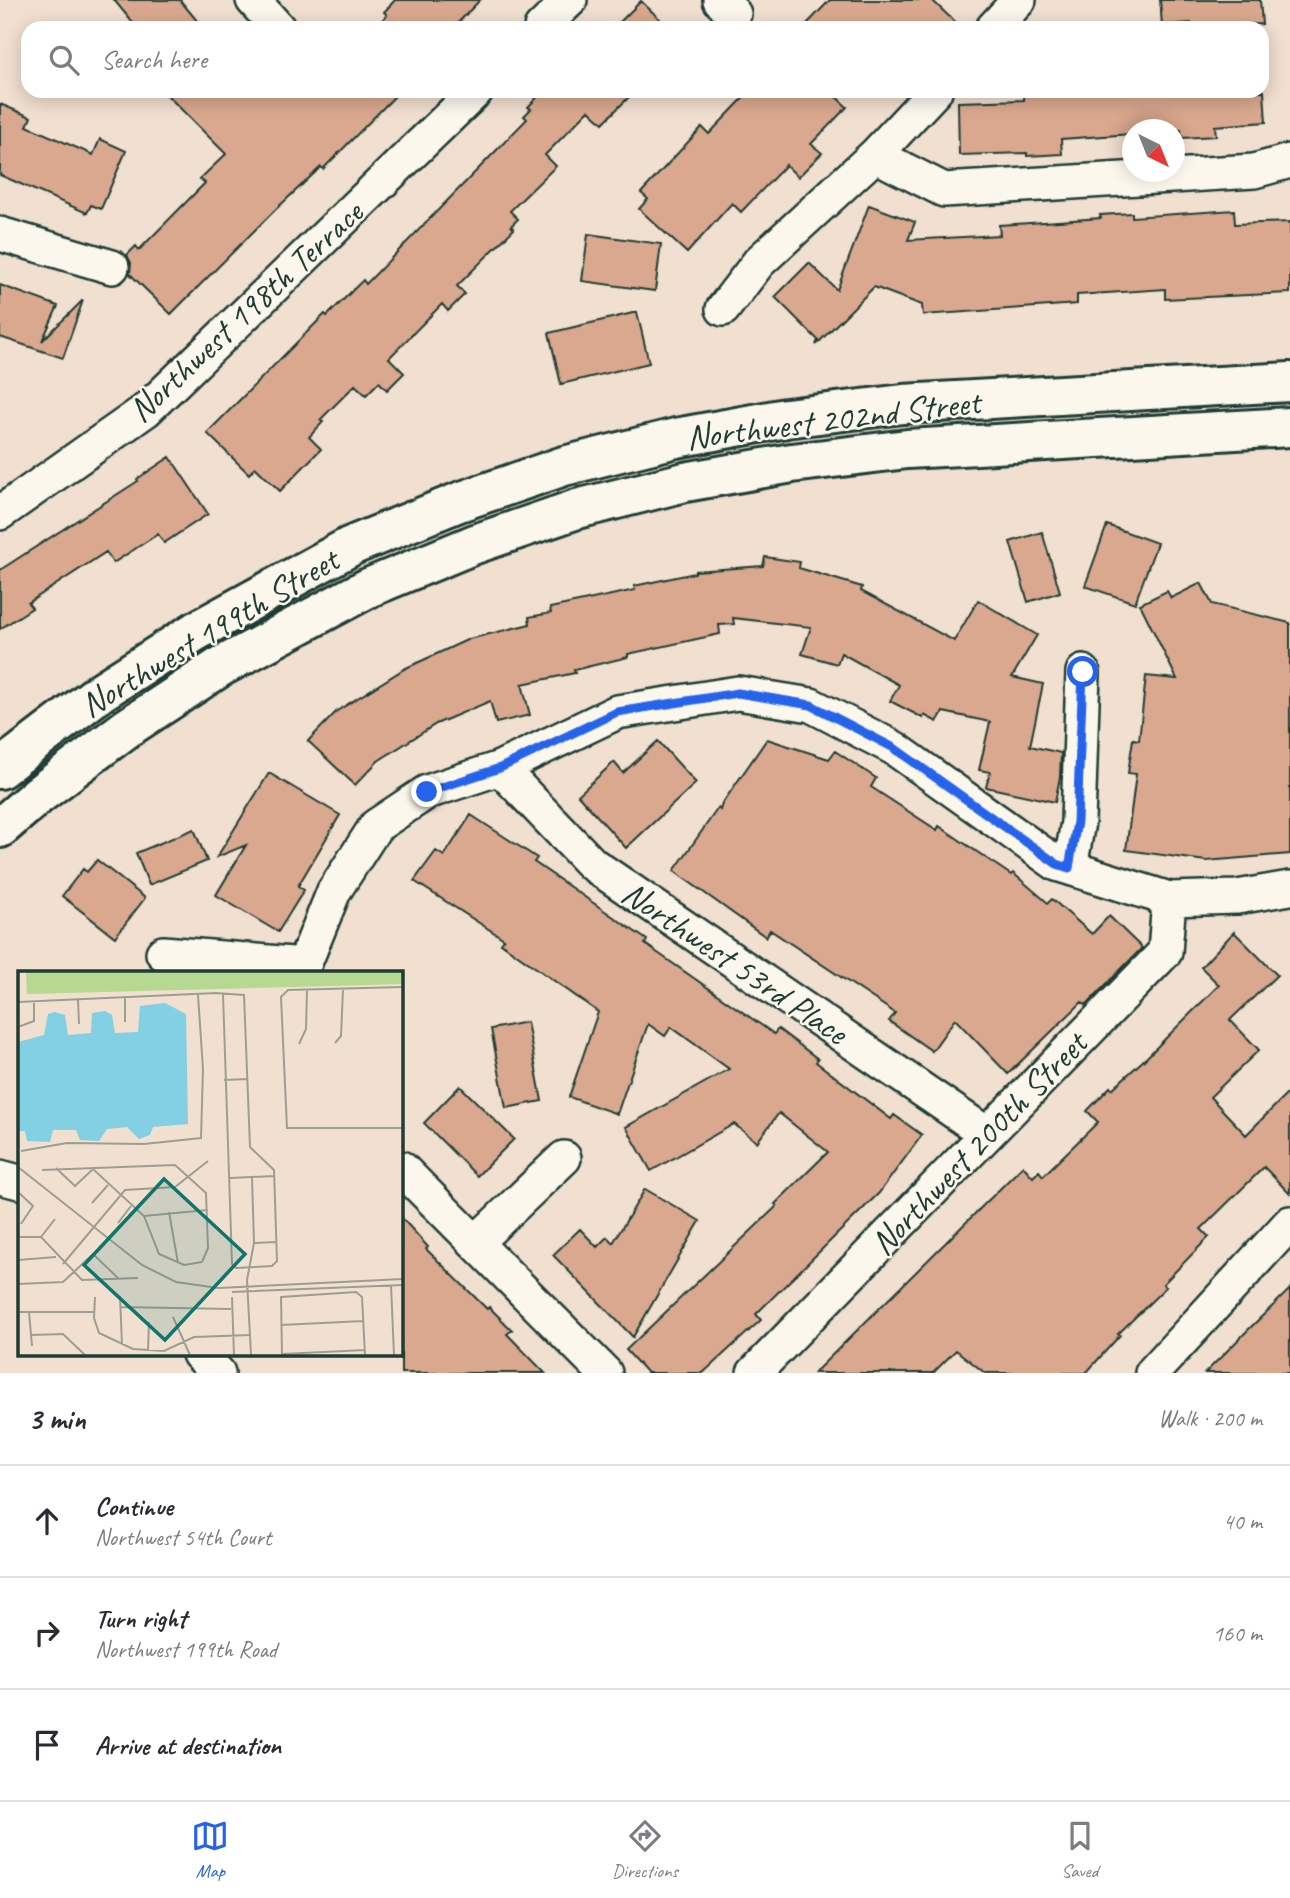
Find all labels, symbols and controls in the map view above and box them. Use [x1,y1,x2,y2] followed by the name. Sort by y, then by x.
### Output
[21,21,1269,98] search box
[45,41,83,79] icon: search
[101,43,207,76] text: Search here
[1122,119,1185,182] north arrow
[118,189,374,432] street label: Northwest 198th Terrace
[684,379,986,460] street label: Northwest 202nd Street
[72,536,350,727] street label: Northwest 199th Street
[1067,656,1098,687] route start
[411,776,442,807] route end
[613,870,858,1056] street label: Northwest 53rd Place
[18,971,402,1356] inset map
[860,1020,1099,1265] street label: Northwest 200th Street
[28,1400,85,1438] text: 3 min
[1158,1404,1262,1433] text: Walk · 200 m
[95,1490,173,1523] text: Continue
[28,1502,66,1540] icon: ahead
[1223,1507,1262,1536] text: 40 m
[95,1523,271,1552] text: Northwest 54th Court
[95,1602,186,1635] text: Turn right
[28,1614,66,1652] icon: right
[1213,1619,1262,1648] text: 160 m
[95,1635,277,1664] text: Northwest 199th Road
[28,1726,66,1764] icon: arrive
[95,1729,281,1762] text: Arrive at destination
[191,1817,229,1883] tab: Map
[612,1817,678,1883] tab: Directions
[1061,1817,1099,1883] tab: Saved

